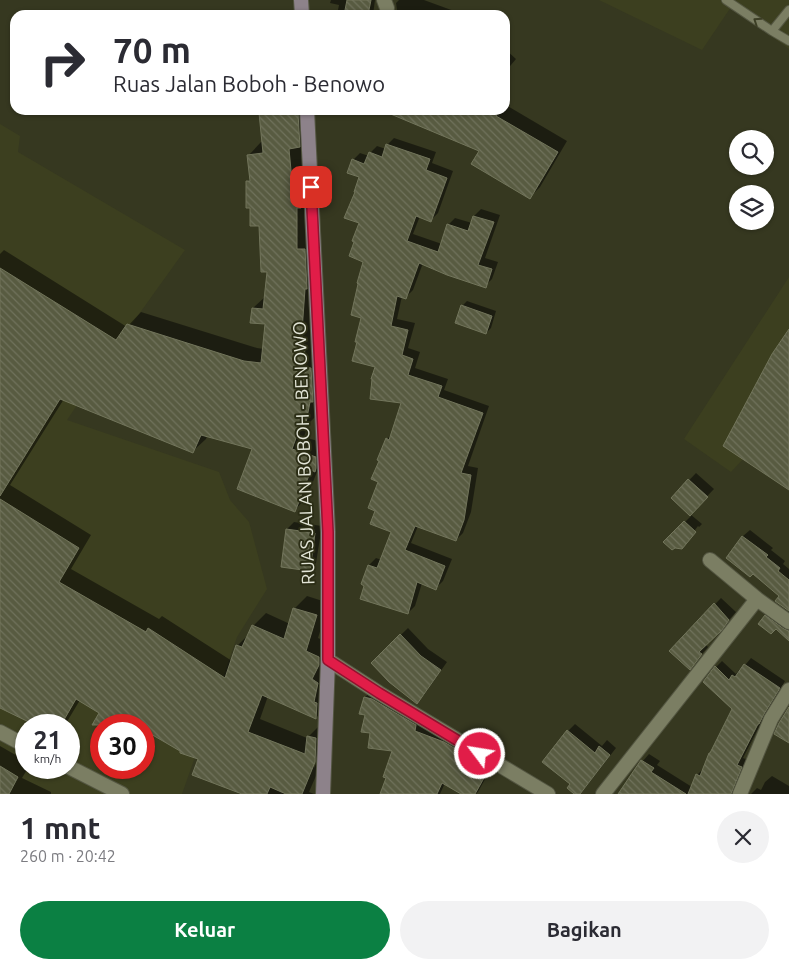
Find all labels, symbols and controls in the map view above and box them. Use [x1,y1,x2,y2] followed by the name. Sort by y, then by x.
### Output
[753,18,763,27] one-way arrow
[30,30,95,95] icon: right
[113,30,191,70] text: 70 m
[113,71,385,96] text: Ruas Jalan Boboh - Benowo
[729,130,774,230] map controls
[729,130,774,175] button: search
[290,166,332,208] pin
[297,173,325,201] icon: arrive
[729,185,774,230] button: layers
[288,321,318,585] street label: RUAS JALAN BOBOH - BENOWO
[90,714,155,779] speed limit sign: 30
[33,726,62,754] text: 21
[453,727,505,779] position arrow
[34,752,61,765] text: km/h
[20,811,100,845] text: 1 mnt
[717,811,769,863] button: close
[20,847,116,865] text: 260 m · 20:42
[20,901,390,959] button: Keluar
[400,901,769,959] button: Bagikan

